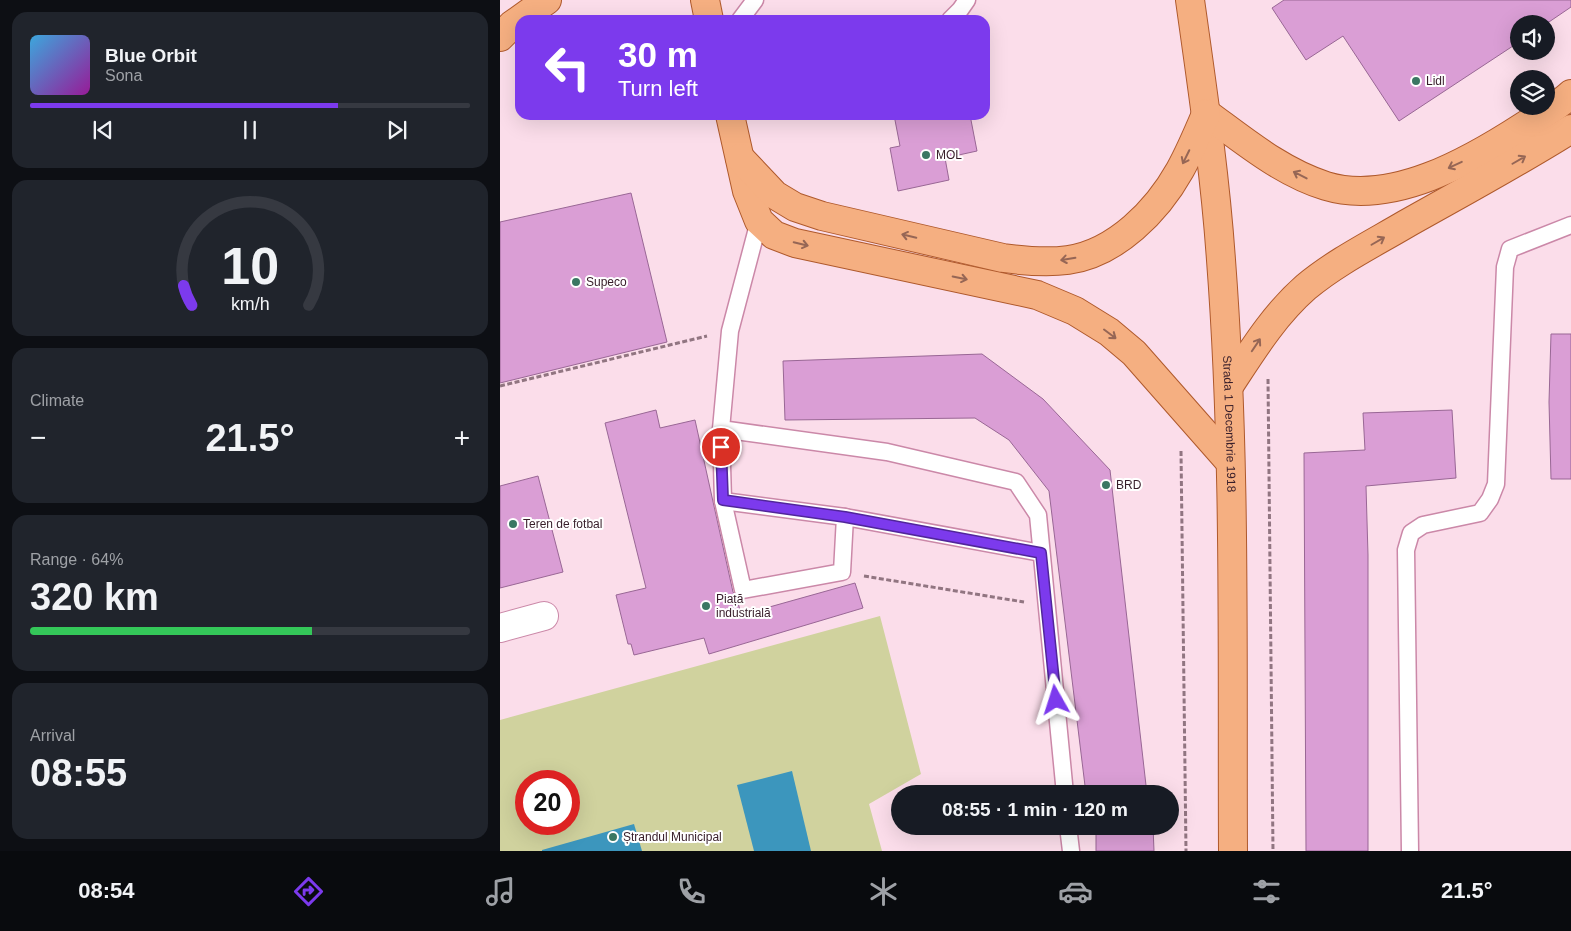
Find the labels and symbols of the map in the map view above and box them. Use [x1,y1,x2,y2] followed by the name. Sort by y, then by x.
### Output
[1426,74,1445,88] place label: Lidl
[1410,75,1422,87] marker: Lidl
[936,148,962,162] place label: MOL
[920,149,932,161] marker: MOL
[1181,149,1190,164] one-way arrow
[1511,155,1526,164] one-way arrow
[1448,161,1463,171] one-way arrow
[1292,170,1307,180] one-way arrow
[901,231,917,240] one-way arrow
[1370,235,1384,245] one-way arrow
[792,240,808,249] one-way arrow
[1060,255,1076,265] one-way arrow
[951,273,967,283] one-way arrow
[586,275,627,289] place label: Supeco
[570,276,582,288] marker: Supeco
[1103,329,1117,339] one-way arrow
[1251,339,1261,353] one-way arrow
[1220,355,1238,493] street label: Strada 1 Decembrie 1918
[700,426,742,468] pin
[1116,478,1142,492] place label: BRD
[1100,479,1112,491] marker: BRD
[523,517,602,531] place label: Teren de fotbal
[507,518,519,530] marker: Teren de fotbal
[716,592,771,620] place label: Piață industrială
[700,600,712,612] marker: Piață industrială
[1029,673,1081,725] position arrow
[515,770,580,835] speed limit sign: 20
[623,830,722,844] place label: Ștrandul Municipal
[607,831,619,843] marker: Ștrandul Municipal

